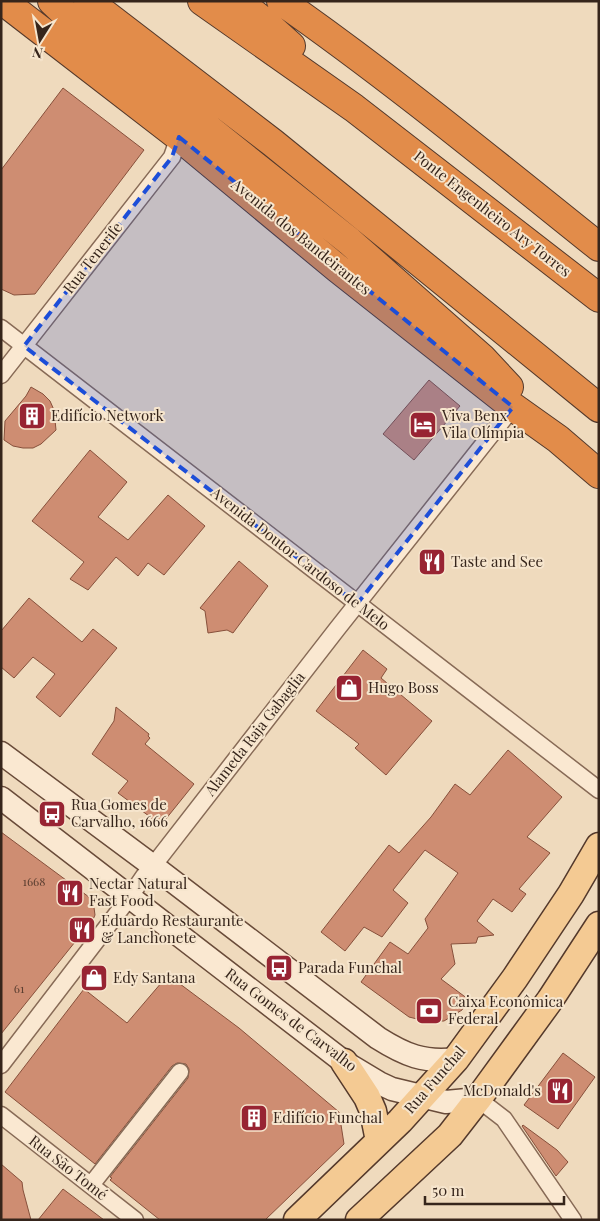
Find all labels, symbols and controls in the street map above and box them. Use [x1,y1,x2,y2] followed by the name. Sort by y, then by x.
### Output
[15,15,65,65] north arrow
[31,43,44,64] text: N
[410,146,575,281] street label: Ponte Engenheiro Ary Torres
[227,173,375,299] street label: Avenida dos Bandeirantes
[58,218,126,297] street label: Rua Tenerife
[17,401,47,431] building icon: Edifício Network
[51,405,164,425] place label: Edifício Network
[441,405,525,442] place label: Viva Benx Vila Olímpia
[408,410,438,440] hotel icon: Viva Benx Vila Olímpia
[206,482,394,634] street label: Avenida Doutor Cardoso de Melo
[417,547,447,577] restaurant icon: Taste and See
[451,551,543,571] place label: Taste and See
[199,667,309,800] street label: Alameda Raja Gabaglia
[334,673,364,703] shop icon: Hugo Boss
[368,677,439,697] place label: Hugo Boss
[71,794,168,831] place label: Rua Gomes de Carvalho, 1666
[37,799,67,829] bus stop icon: Rua Gomes de Carvalho, 1666
[22,873,46,889] house number: 1668
[89,873,187,910] place label: Nectar Natural Fast Food
[55,878,85,908] restaurant icon: Nectar Natural Fast Food
[101,910,244,947] place label: Eduardo Restaurante & Lanchonete
[67,915,97,945] restaurant icon: Eduardo Restaurante & Lanchonete
[264,953,294,983] bus stop icon: Parada Funchal
[298,957,402,977] place label: Parada Funchal
[79,963,109,993] shop icon: Edy Santana
[222,963,362,1075] street label: Rua Gomes de Carvalho
[113,967,196,987] place label: Edy Santana
[14,980,25,996] house number: 61
[448,991,564,1028] place label: Caixa Econômica Federal
[414,996,444,1026] bank icon: Caixa Econômica Federal
[399,1041,469,1117] street label: Rua Funchal
[545,1076,575,1106] restaurant icon: McDonald's
[463,1080,541,1100] place label: McDonald's
[239,1103,269,1133] building icon: Edifício Funchal
[273,1107,382,1127] place label: Edifício Funchal
[25,1130,112,1204] street label: Rua São Tomé
[425,1174,564,1206] scale bar
[432,1180,465,1200] text: 50 m

